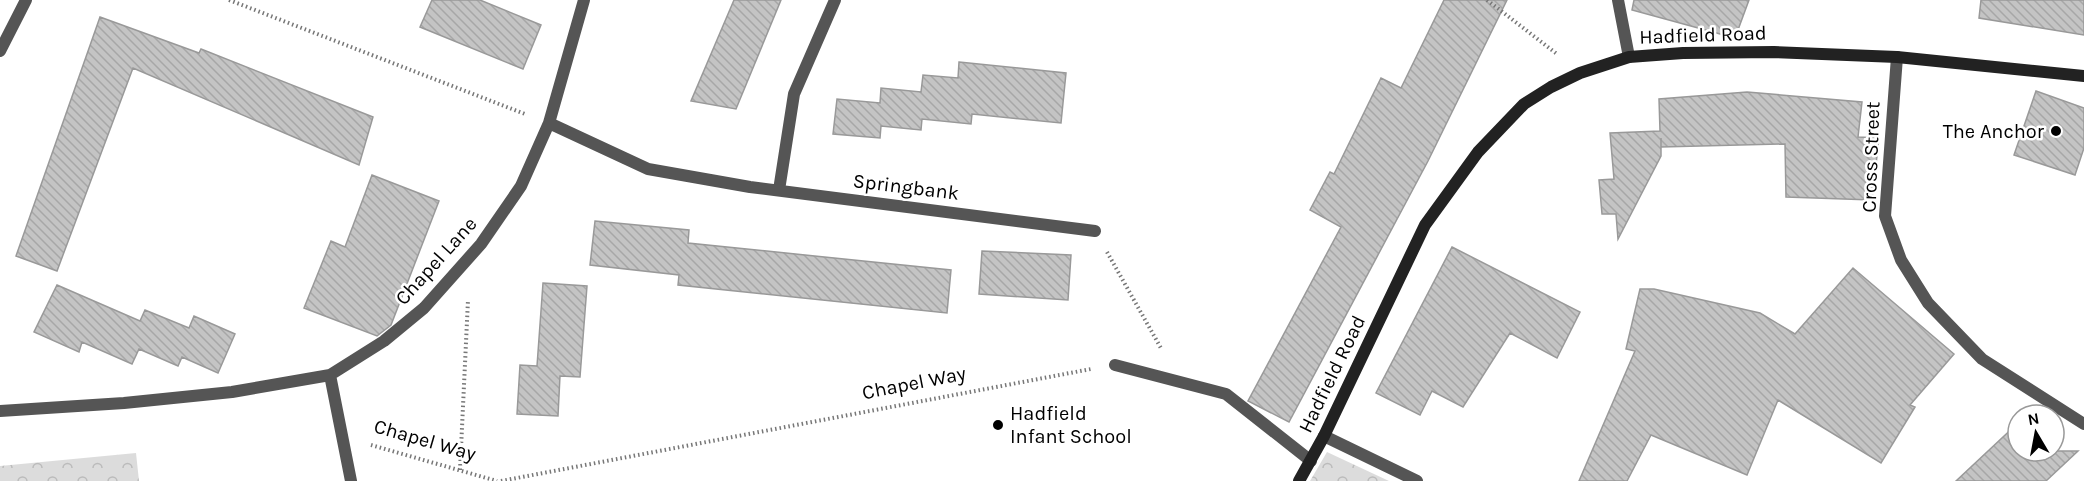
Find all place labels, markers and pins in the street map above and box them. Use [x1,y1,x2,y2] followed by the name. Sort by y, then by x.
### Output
[1943,120,2045,143] place label: The Anchor
[2049,124,2063,138] marker: The Anchor
[1010,402,1132,448] place label: Hadfield Infant School
[991,418,1005,432] marker: Hadfield Infant School

